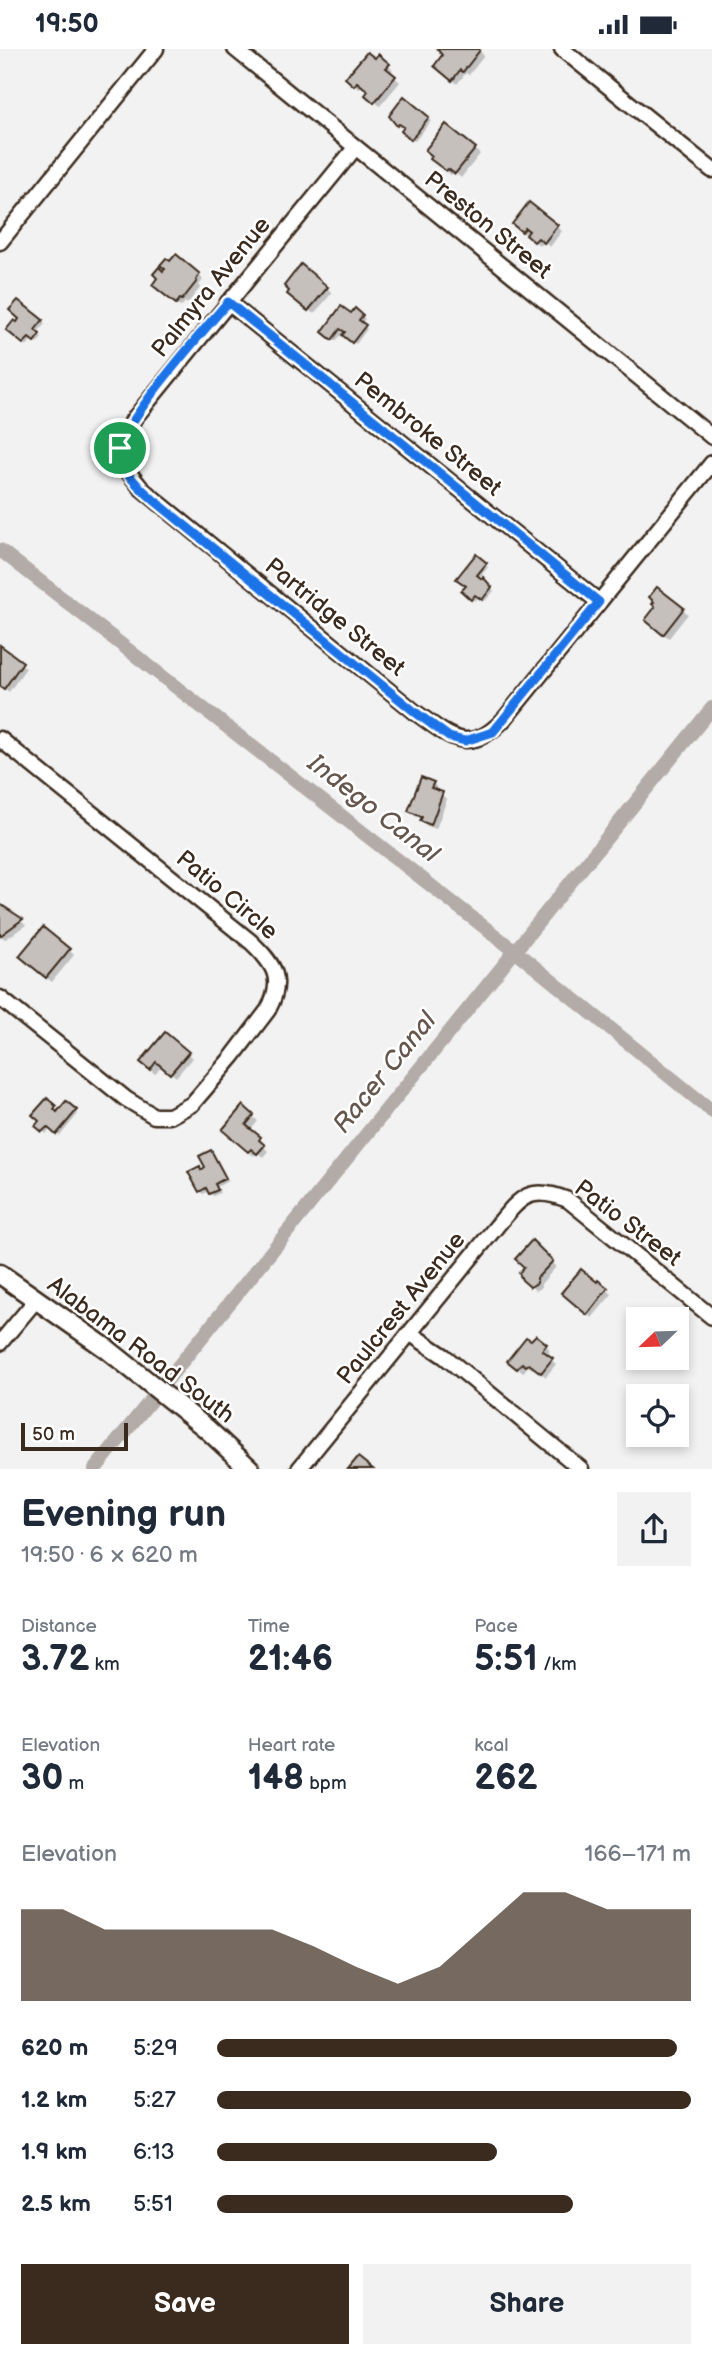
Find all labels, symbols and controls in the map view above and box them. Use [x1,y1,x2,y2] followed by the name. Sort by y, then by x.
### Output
[35,9,99,40] text: 19:50
[419,165,558,285] street label: Preston Street
[145,211,277,363] street label: Palmyra Avenue
[348,366,508,503] street label: Pembroke Street
[90,418,150,478] pin
[101,429,139,467] icon: arrive
[259,552,411,683] street label: Partridge Street
[300,748,446,870] water label: Indego Canal
[170,844,284,946] street label: Patio Circle
[327,1005,444,1140] water label: Racer Canal
[569,1173,688,1273] street label: Patio Street
[331,1226,471,1390] street label: Paulcrest Avenue
[42,1270,240,1430] street label: Alabama Road South
[626,1307,690,1370] north arrow
[626,1307,689,1447] map controls
[626,1384,689,1447] button: locate
[21,1420,128,1452] scale bar
[32,1423,75,1446] text: 50 m
[21,1492,226,1537] text: Evening run
[617,1492,691,1566] button: share
[21,1541,198,1569] text: 19:50 · 6 × 620 m
[21,1615,97,1638] text: Distance
[248,1615,290,1638] text: Time
[474,1615,518,1638] text: Pace
[21,1638,89,1681] text: 3.72
[248,1638,333,1681] text: 21:46
[474,1638,538,1681] text: 5:51
[89,1653,120,1676] text: km
[538,1653,577,1676] text: /km
[21,1734,100,1757] text: Elevation
[248,1734,335,1757] text: Heart rate
[474,1734,508,1757] text: kcal
[21,1757,63,1800] text: 30
[248,1757,304,1800] text: 148
[474,1757,537,1800] text: 262
[63,1772,84,1795] text: m
[304,1772,347,1795] text: bpm
[21,1840,117,1868] text: Elevation
[585,1840,691,1868] text: 166–171 m
[21,2034,88,2062] text: 620 m
[133,2034,178,2062] text: 5:29
[21,2086,87,2114] text: 1.2 km
[133,2086,176,2114] text: 5:27
[21,2138,87,2166] text: 1.9 km
[133,2138,175,2166] text: 6:13
[21,2190,91,2218] text: 2.5 km
[133,2190,173,2218] text: 5:51
[21,2264,349,2344] button: Save
[363,2264,691,2344] button: Share

